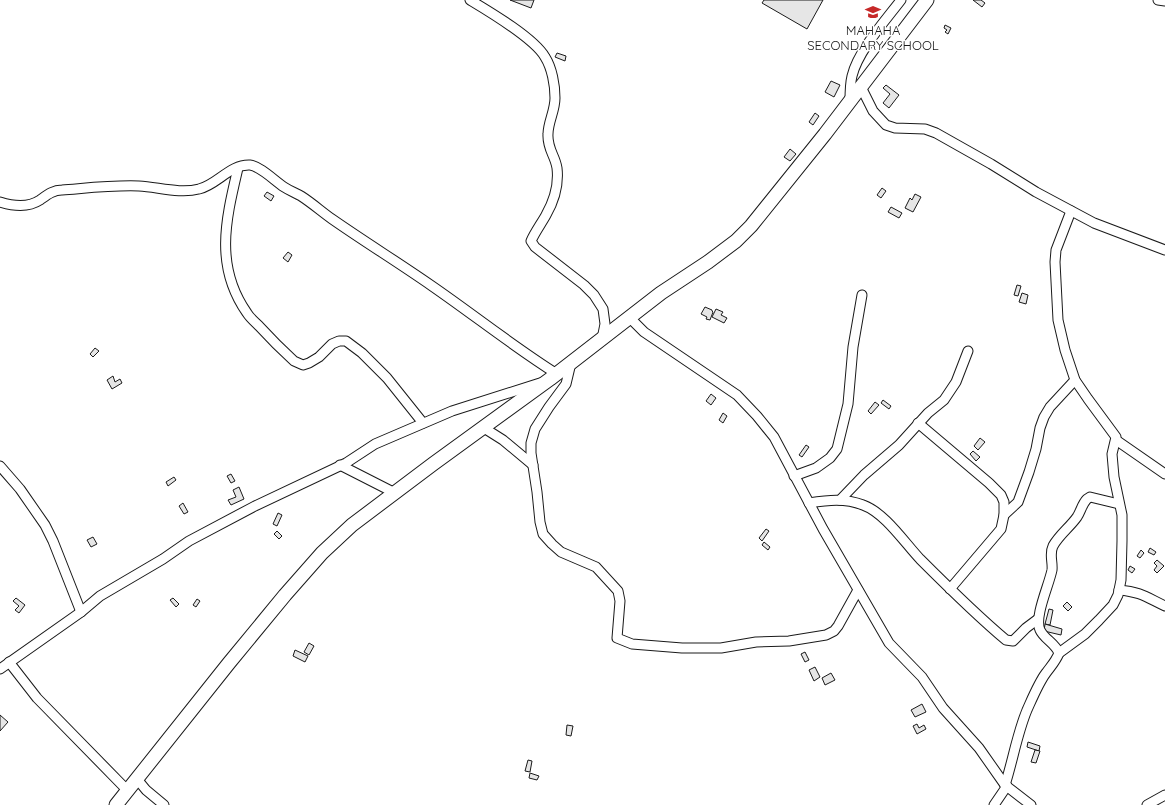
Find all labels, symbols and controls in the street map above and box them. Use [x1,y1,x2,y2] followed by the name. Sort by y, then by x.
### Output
[864,3,882,21] school or university icon: MAHAHA SECONDARY SCHOOL
[807,22,939,53] place label: MAHAHA SECONDARY SCHOOL

